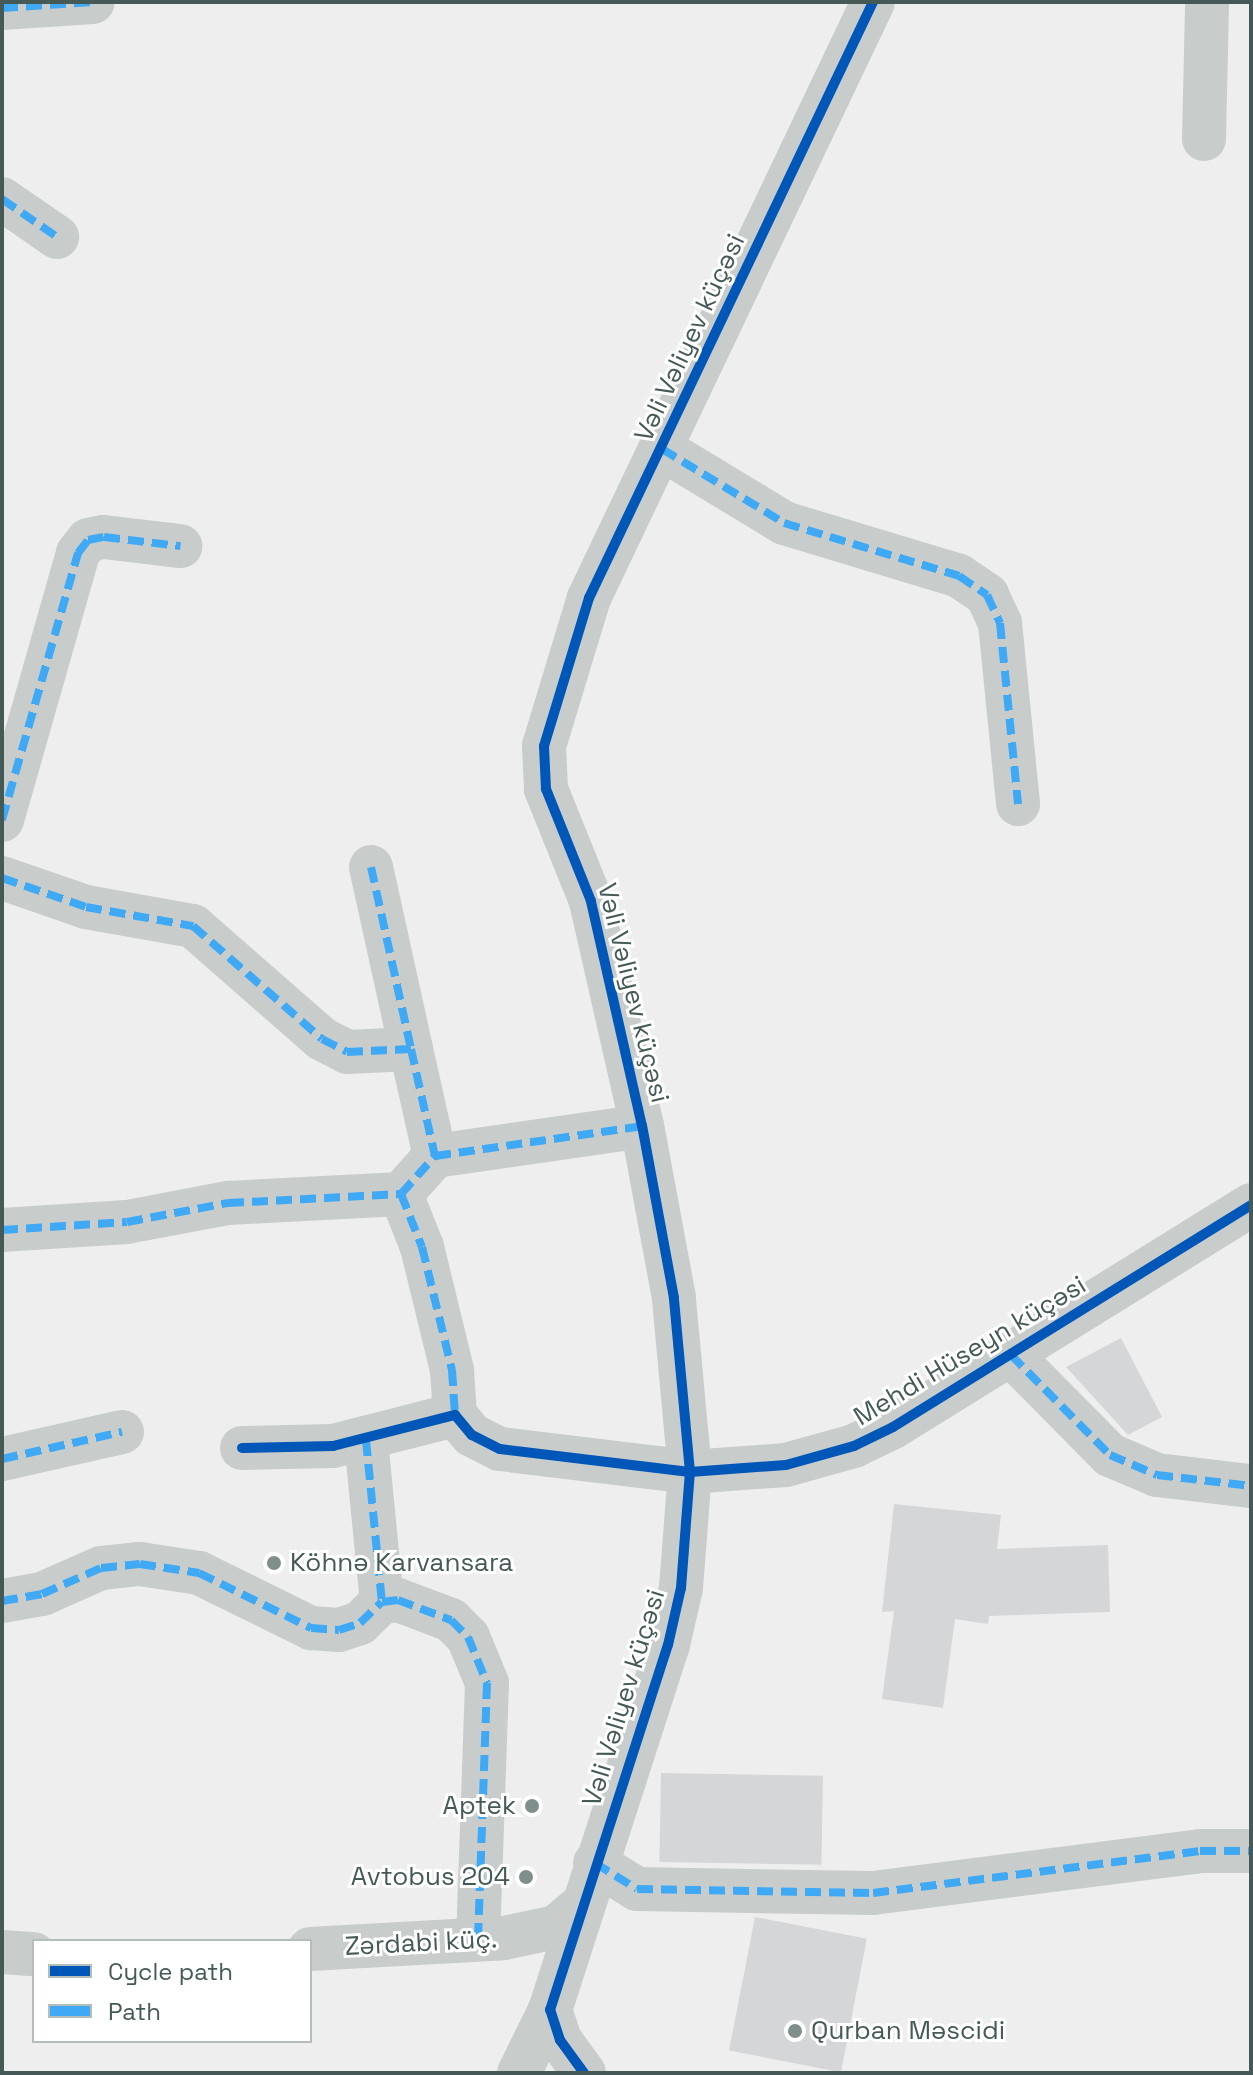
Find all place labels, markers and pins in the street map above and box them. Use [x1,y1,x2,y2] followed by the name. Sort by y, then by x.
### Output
[290,1547,513,1579] place label: Köhnə Karvansara
[265,1554,283,1572] marker: Köhnə Karvansara
[443,1790,516,1822] place label: Aptek
[523,1797,541,1815] marker: Aptek
[351,1861,510,1893] place label: Avtobus 204
[517,1868,535,1886] marker: Avtobus 204
[811,2015,1005,2047] place label: Qurban Məscidi
[786,2022,804,2040] marker: Qurban Məscidi

